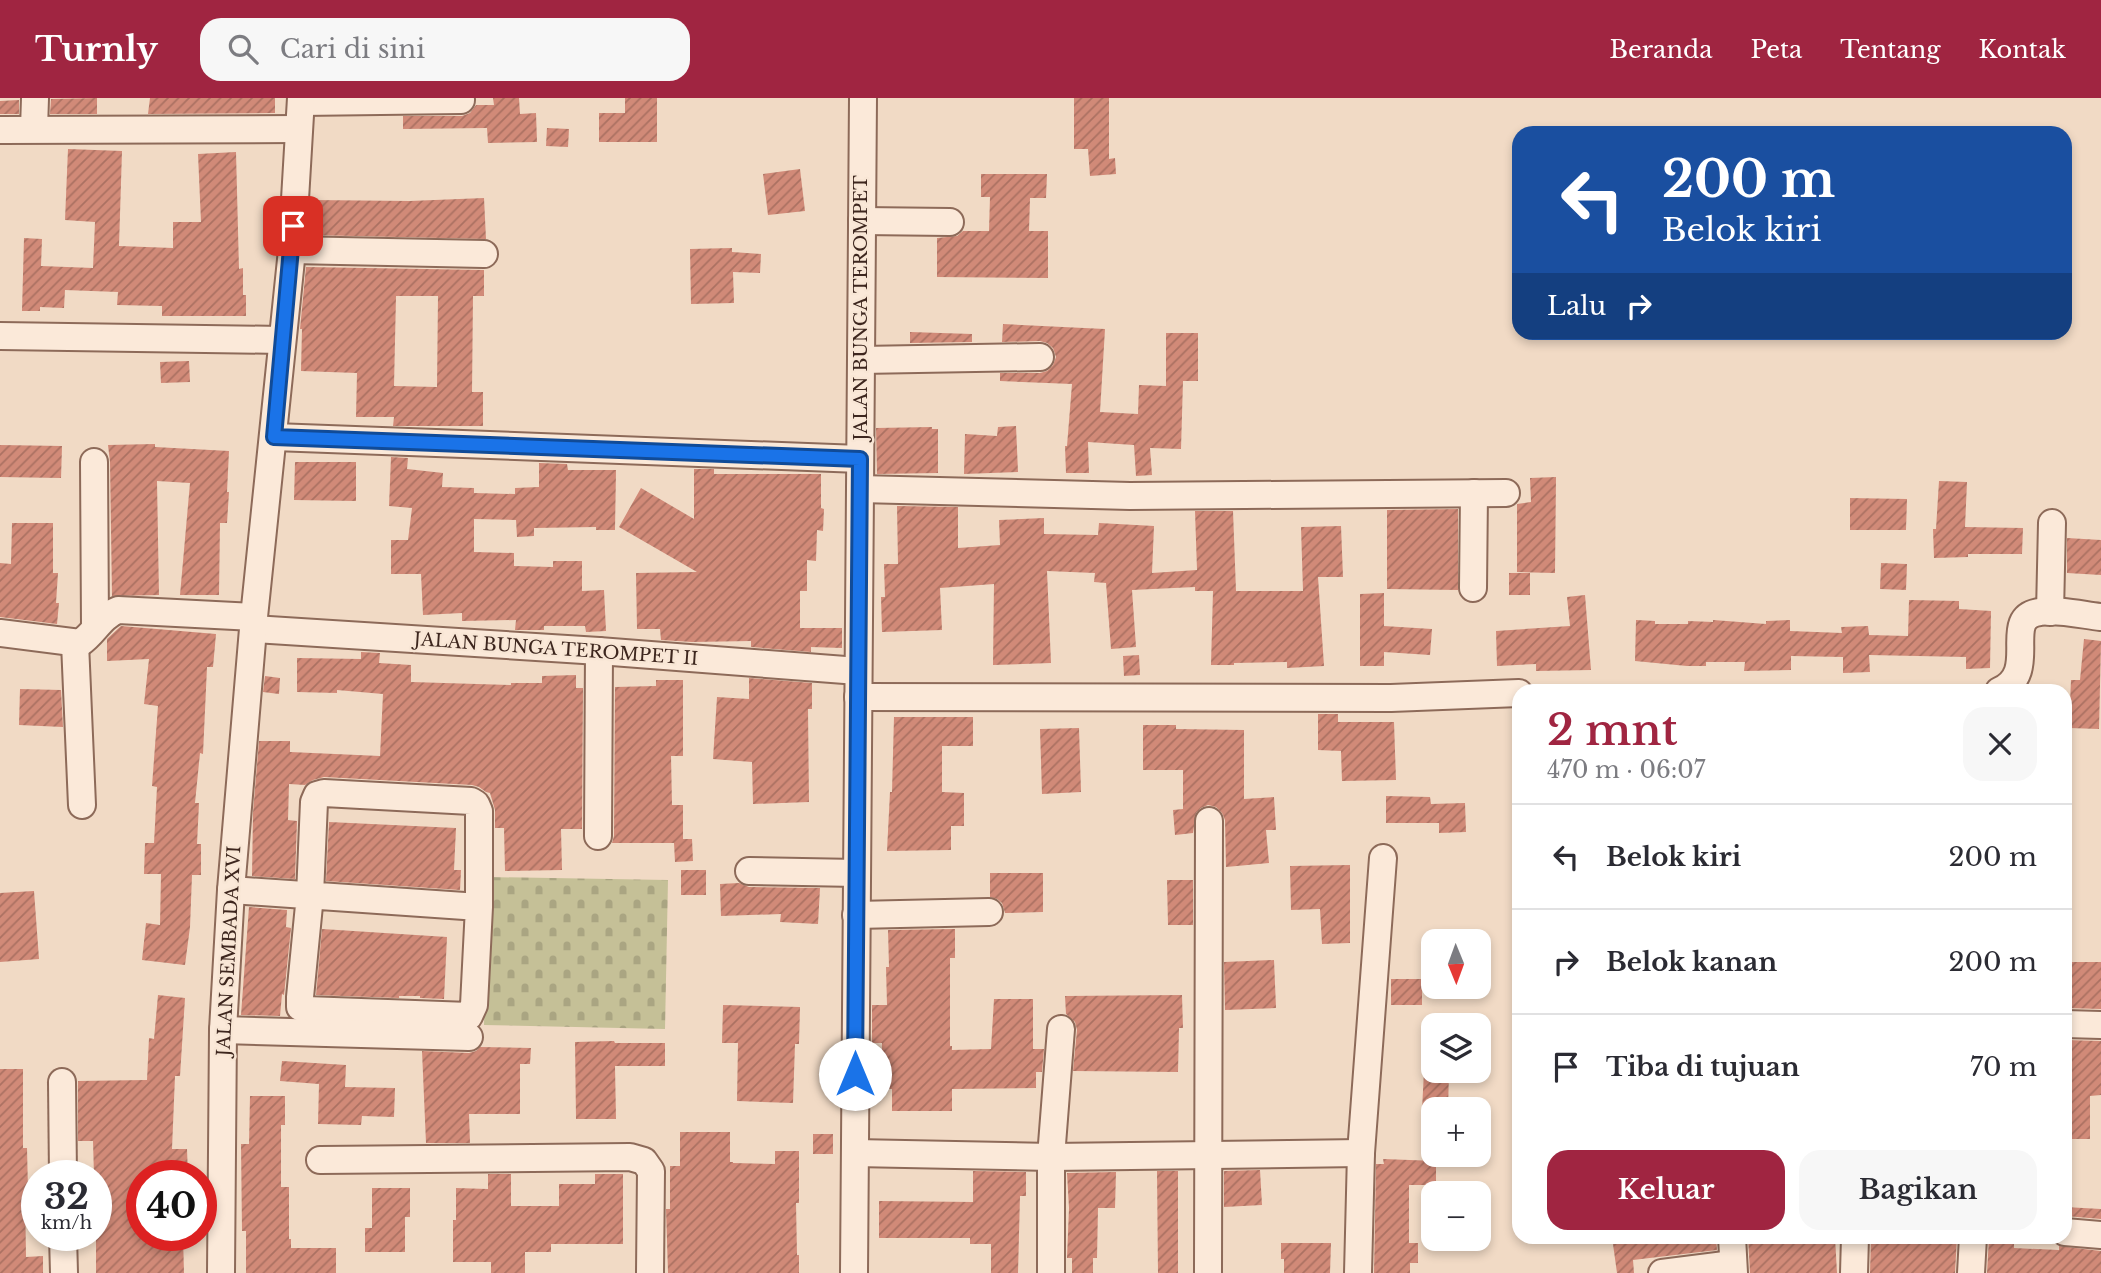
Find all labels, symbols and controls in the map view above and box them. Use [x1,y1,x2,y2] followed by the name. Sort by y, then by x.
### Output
[200,18,690,81] search box
[35,29,158,70] text: Turnly
[224,30,262,68] icon: search
[280,33,425,65] text: Cari di sini
[1610,35,1712,64] text: Beranda
[1750,35,1802,64] text: Peta
[1840,35,1941,64] text: Tentang
[1979,35,2066,64] text: Kontak
[1662,149,1835,210] text: 200 m
[1547,154,1638,245] icon: left
[850,175,872,443] street label: JALAN BUNGA TEROMPET
[263,196,323,256] pin
[274,207,312,245] icon: arrive
[1662,210,1821,250] text: Belok kiri
[1620,287,1658,325] icon: right
[1547,290,1606,322] text: Lalu
[411,628,699,670] street label: JALAN BUNGA TEROMPET II
[1547,704,1677,756] text: 2 mnt
[1963,707,2037,781] button: close
[1547,756,1705,784] text: 470 m · 06:07
[1547,838,1585,876] icon: left
[1606,841,1741,873] text: Belok kiri
[1948,841,2037,873] text: 200 m
[212,845,245,1059] street label: JALAN SEMBADA XVI
[1421,929,1491,999] north arrow
[1421,929,1491,1251] map controls
[1547,943,1585,981] icon: right
[1606,946,1777,978] text: Belok kanan
[1948,946,2037,978] text: 200 m
[1421,1013,1491,1083] button: layers
[818,1037,892,1111] position arrow
[1547,1048,1585,1086] icon: arrive
[1606,1051,1800,1083] text: Tiba di tujuan
[1970,1051,2037,1083] text: 70 m
[1421,1097,1491,1167] button: +
[1547,1150,1785,1230] button: Keluar
[1799,1150,2037,1230] button: Bagikan
[126,1160,217,1251] speed limit sign: 40
[44,1175,89,1218] text: 32
[1421,1181,1491,1251] button: −
[41,1212,92,1234] text: km/h

